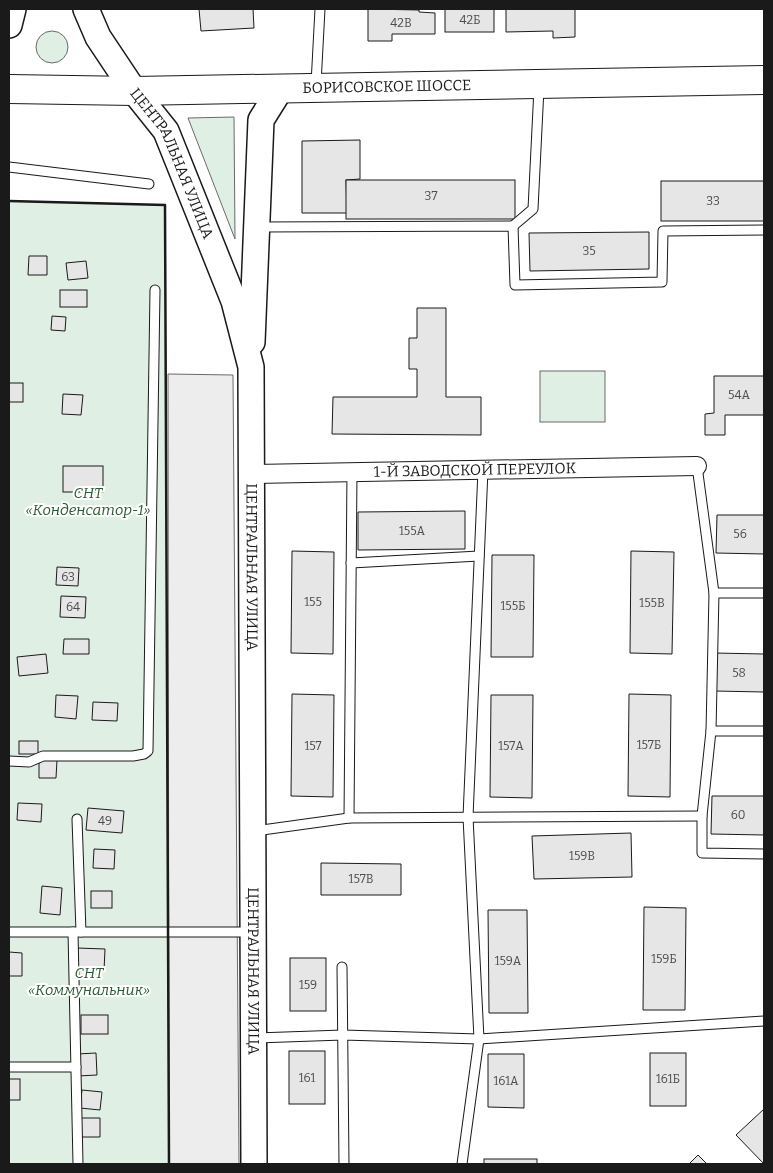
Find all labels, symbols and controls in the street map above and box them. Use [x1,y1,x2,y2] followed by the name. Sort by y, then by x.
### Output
[459,13,481,27] house number: 42Б
[390,16,412,30] house number: 42В
[302,76,472,97] street label: БОРИСОВСКОЕ ШОССЕ
[126,84,217,242] street label: ЦЕНТРАЛЬНАЯ УЛИЦА
[425,189,437,203] house number: 37
[706,194,720,208] house number: 33
[582,244,596,258] house number: 35
[728,388,750,402] house number: 54А
[374,459,577,481] street label: 1-Й ЗАВОДСКОЙ ПЕРЕУЛОК
[242,483,261,651] street label: ЦЕНТРАЛЬНАЯ УЛИЦА
[25,484,151,519] park label: СНТ «Конденсатор-1»
[399,524,426,538] house number: 155А
[733,527,747,541] house number: 56
[61,570,75,584] house number: 63
[304,595,322,609] house number: 155
[639,596,665,610] house number: 155В
[500,599,526,613] house number: 155Б
[66,600,80,614] house number: 64
[732,666,746,680] house number: 58
[637,738,661,752] house number: 157Б
[304,739,322,753] house number: 157
[498,739,524,753] house number: 157А
[731,808,745,822] house number: 60
[98,814,112,828] house number: 49
[569,849,595,863] house number: 159В
[349,872,373,886] house number: 157В
[244,887,263,1055] street label: ЦЕНТРАЛЬНАЯ УЛИЦА
[651,952,677,966] house number: 159Б
[495,954,522,968] house number: 159А
[28,964,150,999] park label: СНТ «Коммунальник»
[299,978,317,992] house number: 159
[299,1071,315,1085] house number: 161
[656,1072,680,1086] house number: 161Б
[493,1074,519,1088] house number: 161А

